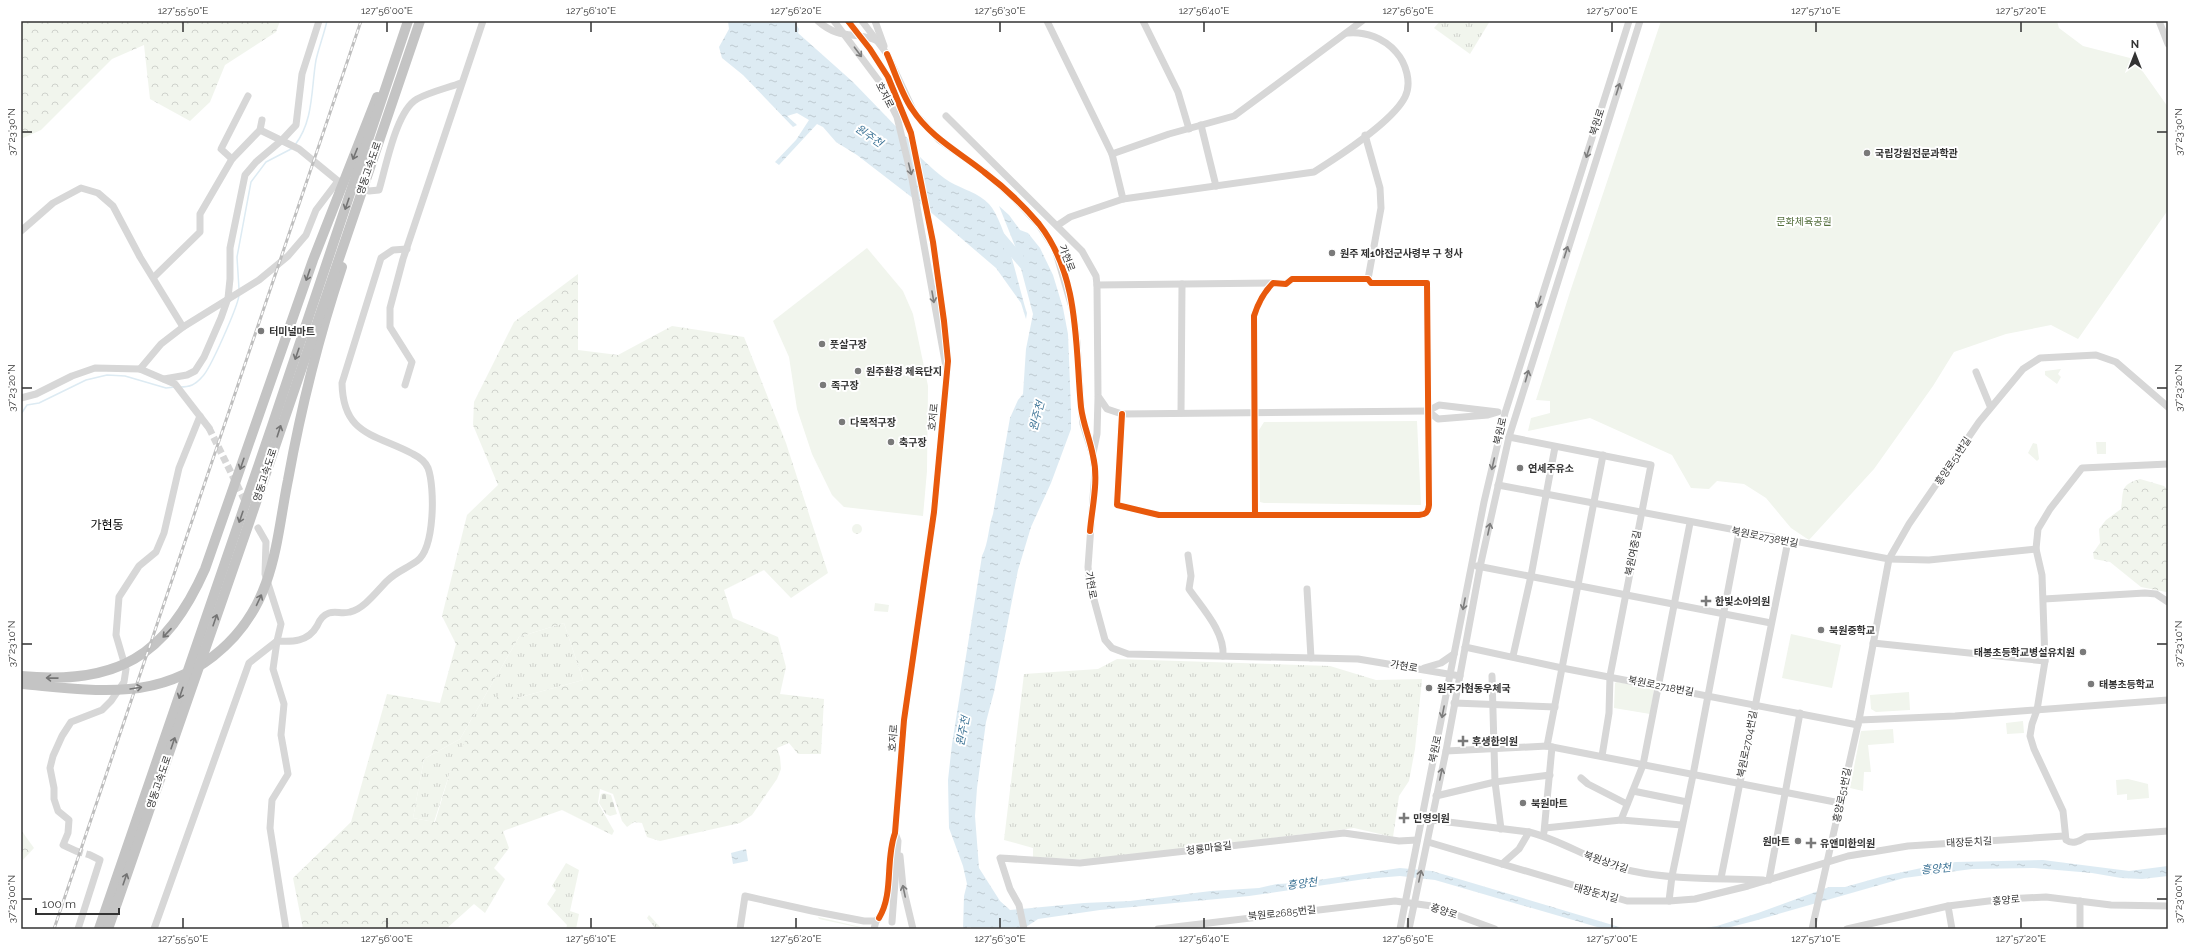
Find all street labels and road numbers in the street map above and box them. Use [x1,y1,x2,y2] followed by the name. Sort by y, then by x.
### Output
[874,80,896,110] street label: 호저로
[1588,107,1606,137] street label: 북원로
[355,140,383,196] street label: 영동고속도로
[1057,243,1077,273] street label: 가현로
[926,403,940,431] street label: 호저로
[1492,416,1508,446] street label: 북원로
[1933,435,1973,487] street label: 흥양로51번길
[251,447,279,503] street label: 영동고속도로
[1731,525,1799,549] street label: 북원로2738번길
[1623,529,1643,577] street label: 북원여중길
[1083,570,1099,600] street label: 가현로
[1389,658,1419,674] street label: 가현로
[1627,674,1695,698] street label: 북원로2718번길
[1735,710,1759,778] street label: 북원로2704번길
[887,724,899,752] street label: 호저로
[1427,734,1443,764] street label: 북원로
[145,754,173,810] street label: 영동고속도로
[1831,767,1853,823] street label: 흥양로51번길
[1946,835,1992,849] street label: 태장둔치길
[1186,840,1232,856] street label: 청룡마을길
[1582,849,1630,875] street label: 북원상가길
[1572,882,1620,904] street label: 태장둔치길
[1992,893,2020,907] street label: 흥양로
[1429,902,1459,920] street label: 흥양로
[1247,904,1317,922] street label: 북원로2685번길

